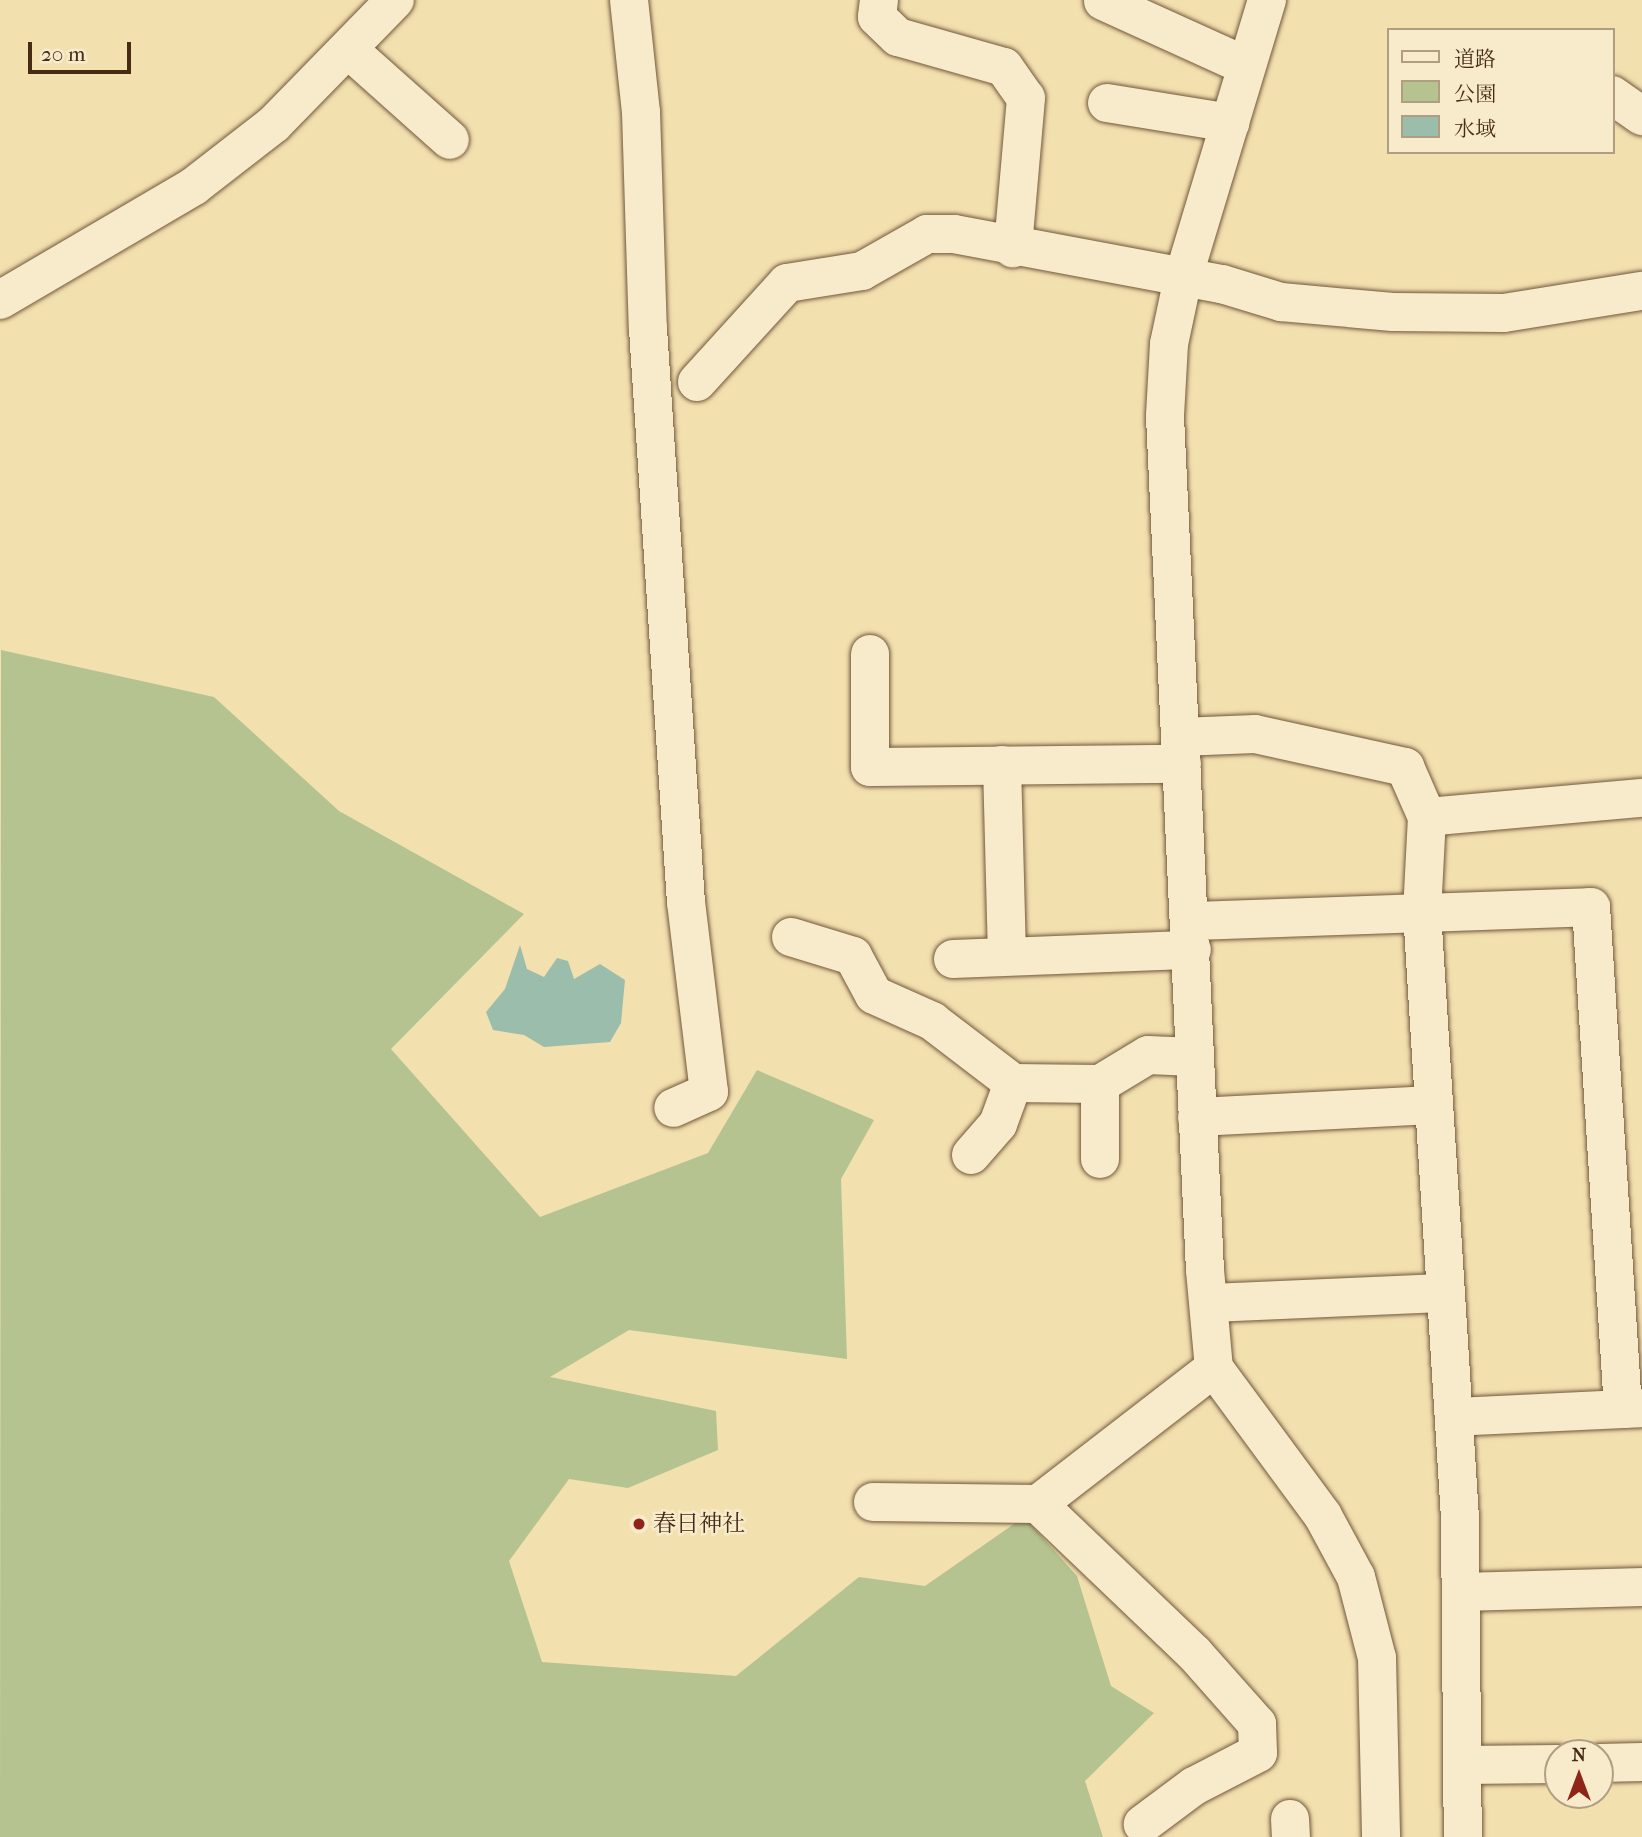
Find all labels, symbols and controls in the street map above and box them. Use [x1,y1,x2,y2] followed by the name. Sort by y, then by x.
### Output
[32,28,135,72] scale bar
[1386,28,1614,154] legend
[41,42,85,66] text: 20 m
[1454,47,1496,71] text: 道路
[1454,82,1496,106] text: 公園
[1454,117,1496,141] text: 水域
[653,1510,745,1538] place label: 春日神社
[631,1516,647,1532] marker: 春日神社
[1544,1739,1614,1809] north arrow
[1572,1744,1586,1766] text: N

